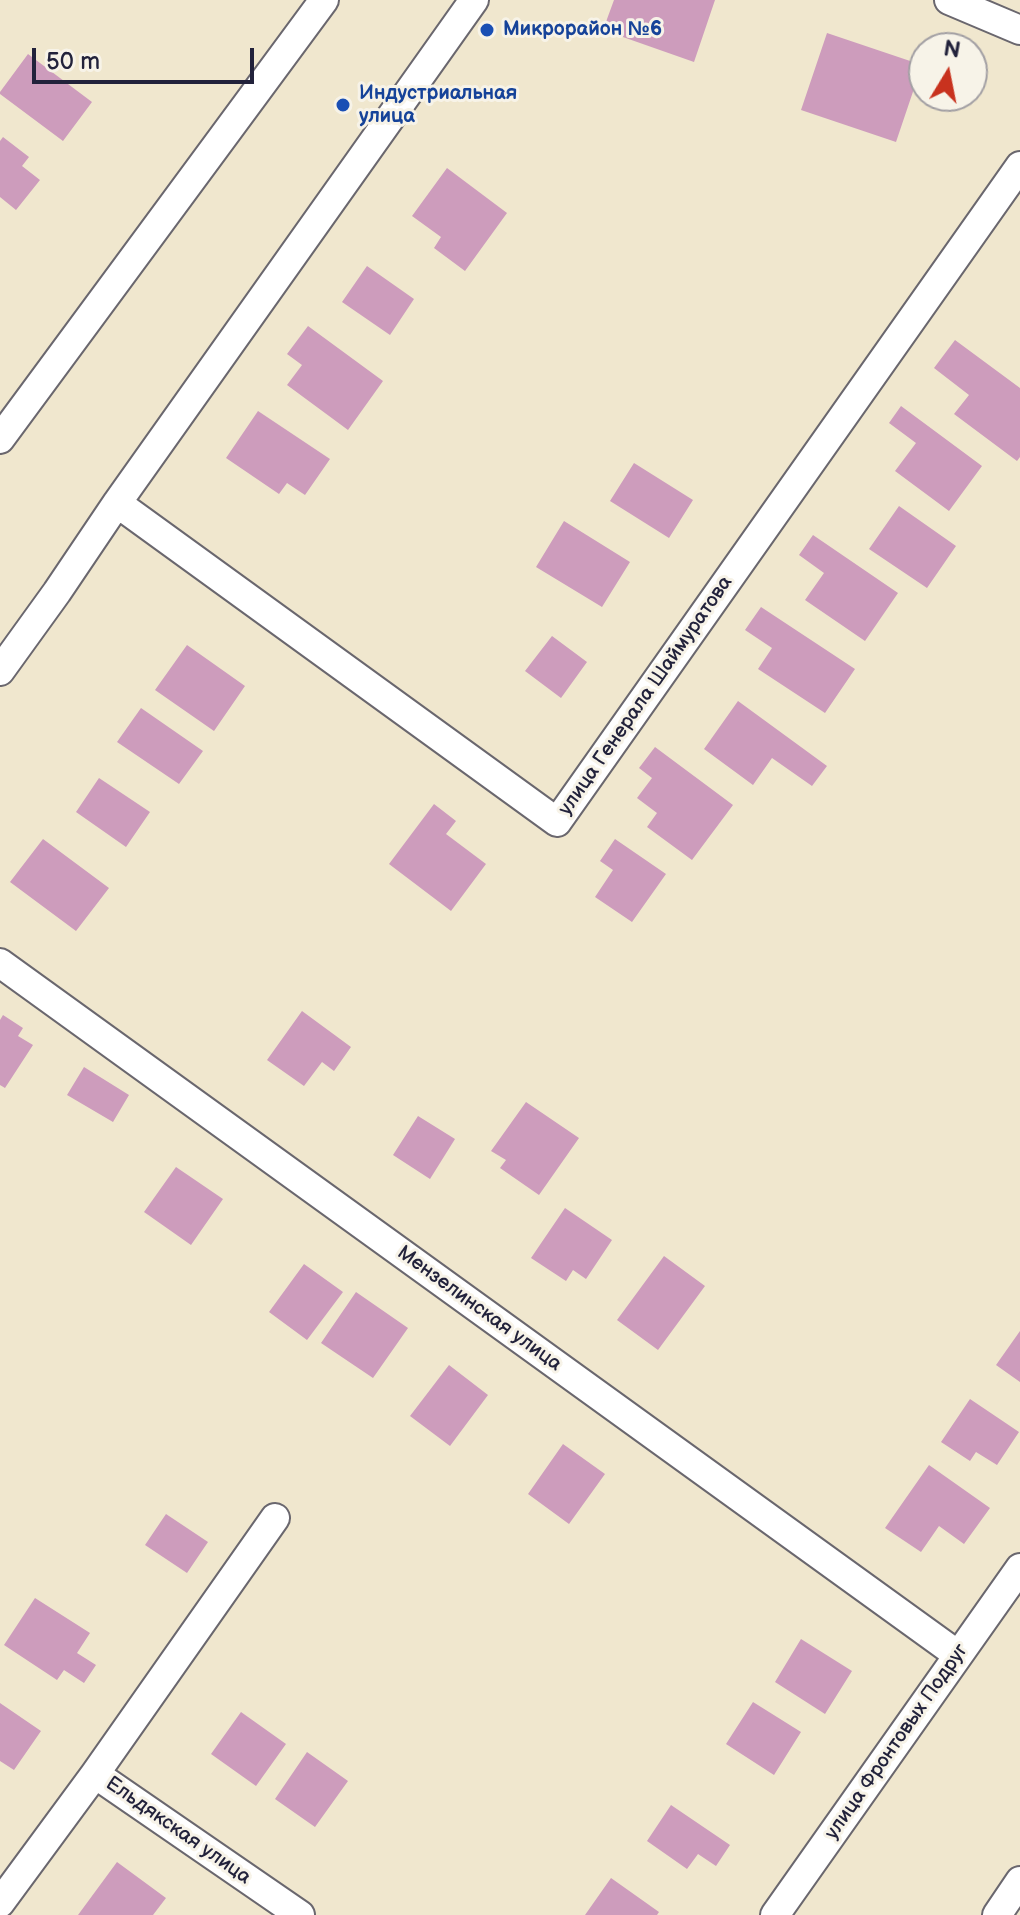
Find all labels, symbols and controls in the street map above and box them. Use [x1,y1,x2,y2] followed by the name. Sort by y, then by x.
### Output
[503,18,662,42] place label: Микрорайон №6
[478,21,496,39] marker: Микрорайон №6
[36,32,258,82] scale bar
[908,32,988,112] north arrow
[941,35,962,65] text: N
[46,47,100,76] text: 50 m
[359,82,517,129] place label: Индустриальная улица
[334,96,352,114] marker: Индустриальная улица
[554,572,738,820] street label: улица Генерала Шаймуратова
[392,1241,566,1377] street label: Мензелинская улица
[820,1640,974,1844] street label: улица Фронтовых Подруг
[101,1772,255,1890] street label: Ельдякская улица

